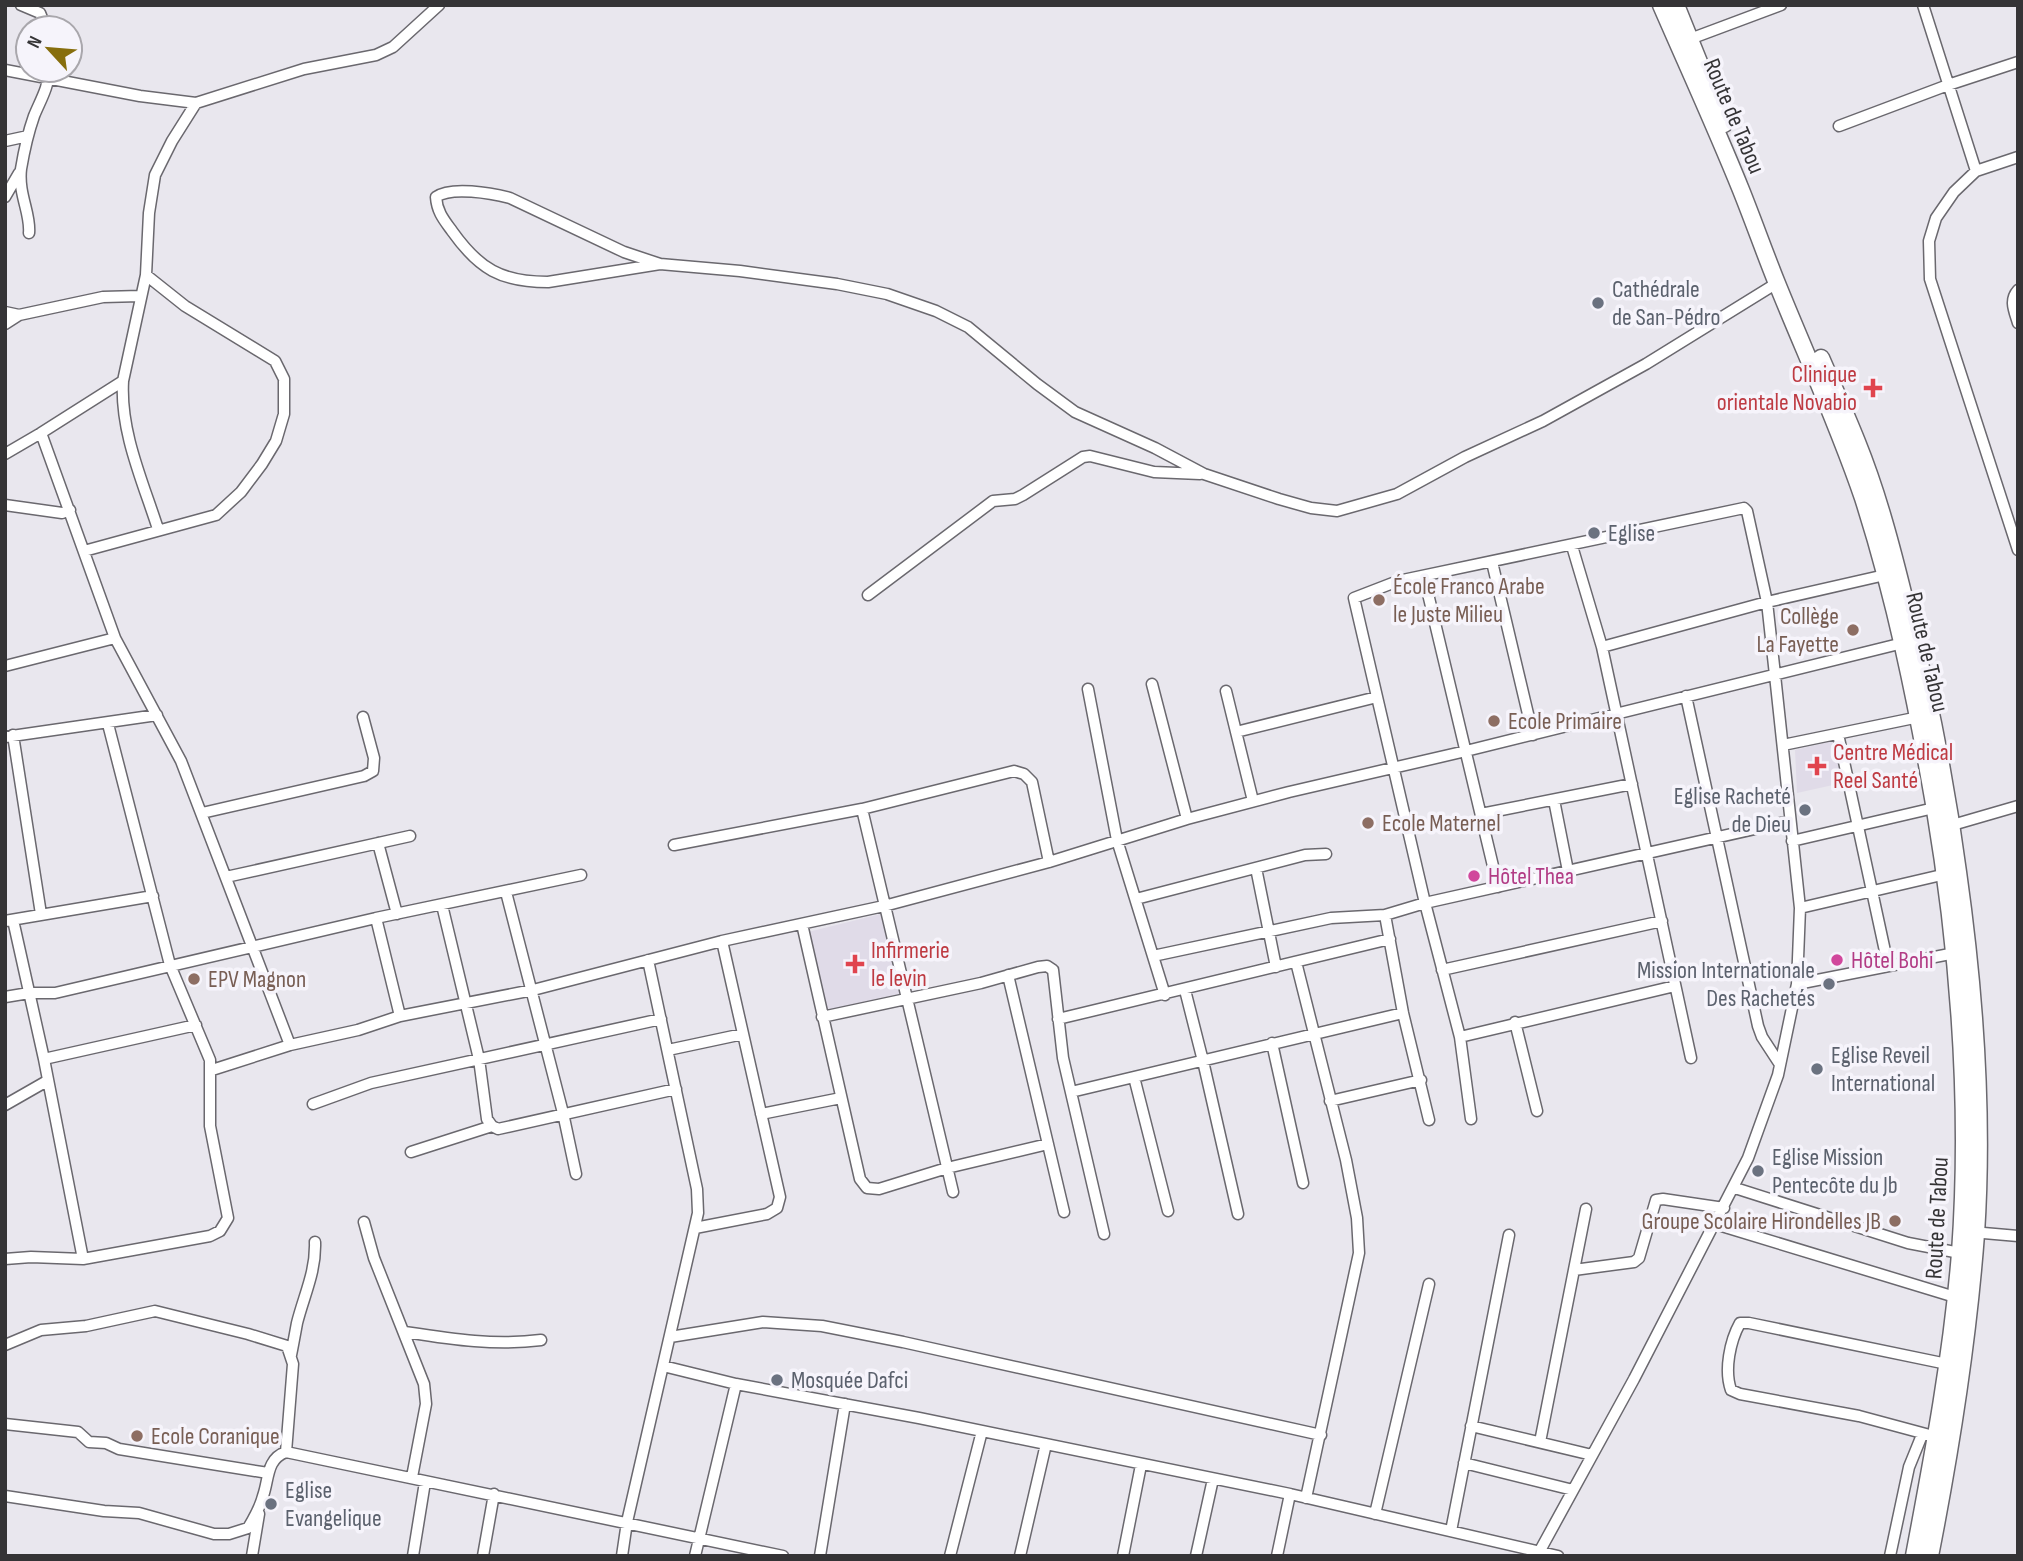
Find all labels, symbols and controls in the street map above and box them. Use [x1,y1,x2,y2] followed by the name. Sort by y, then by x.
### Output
[14,14,84,84] north arrow
[23,33,48,52] text: N
[1697,54,1771,178] street label: Route de Tabou
[1612,275,1720,332] place label: Cathédrale de San-Pédro
[1590,295,1606,311] marker: Cathédrale de San-Pédro
[1717,360,1857,417] place label: Clinique orientale Novabio
[1863,378,1883,398] marker: Clinique orientale Novabio
[1608,519,1655,548] place label: Eglise
[1586,525,1602,541] marker: Eglise
[1393,572,1545,629] place label: École Franco Arabe le Juste Milieu
[1899,589,1955,715] street label: Route de Tabou
[1371,592,1387,608] marker: École Franco Arabe le Juste Milieu
[1757,602,1839,659] place label: Collège La Fayette
[1845,622,1861,638] marker: Collège La Fayette
[1508,707,1622,736] place label: Ecole Primaire
[1486,713,1502,729] marker: Ecole Primaire
[1833,738,1953,795] place label: Centre Médical Reel Santé
[1807,756,1827,776] marker: Centre Médical Reel Santé
[1674,782,1791,839] place label: Eglise Racheté de Dieu
[1797,802,1813,818] marker: Eglise Racheté de Dieu
[1382,809,1501,838] place label: Ecole Maternel
[1360,815,1376,831] marker: Ecole Maternel
[1488,862,1574,891] place label: Hôtel Thea
[1466,868,1482,884] marker: Hôtel Thea
[871,936,950,993] place label: Infirmerie le levin
[1851,946,1934,975] place label: Hôtel Bohi
[1829,952,1845,968] marker: Hôtel Bohi
[845,954,865,974] marker: Infirmerie le levin
[1637,956,1815,1013] place label: Mission Internationale Des Rachetés
[208,965,306,994] place label: EPV Magnon
[186,971,202,987] marker: EPV Magnon
[1821,976,1837,992] marker: Mission Internationale Des Rachetés
[1831,1041,1935,1098] place label: Eglise Reveil International
[1809,1061,1825,1077] marker: Eglise Reveil International
[1772,1143,1898,1200] place label: Eglise Mission Pentecôte du Jb
[1919,1156,1955,1280] street label: Route de Tabou
[1750,1163,1766,1179] marker: Eglise Mission Pentecôte du Jb
[1642,1207,1881,1236] place label: Groupe Scolaire Hirondelles JB
[1887,1213,1903,1229] marker: Groupe Scolaire Hirondelles JB
[791,1366,908,1395] place label: Mosquée Dafci
[769,1372,785,1388] marker: Mosquée Dafci
[151,1422,280,1451] place label: Ecole Coranique
[129,1428,145,1444] marker: Ecole Coranique
[285,1476,382,1533] place label: Eglise Evangelique
[263,1496,279,1512] marker: Eglise Evangelique

